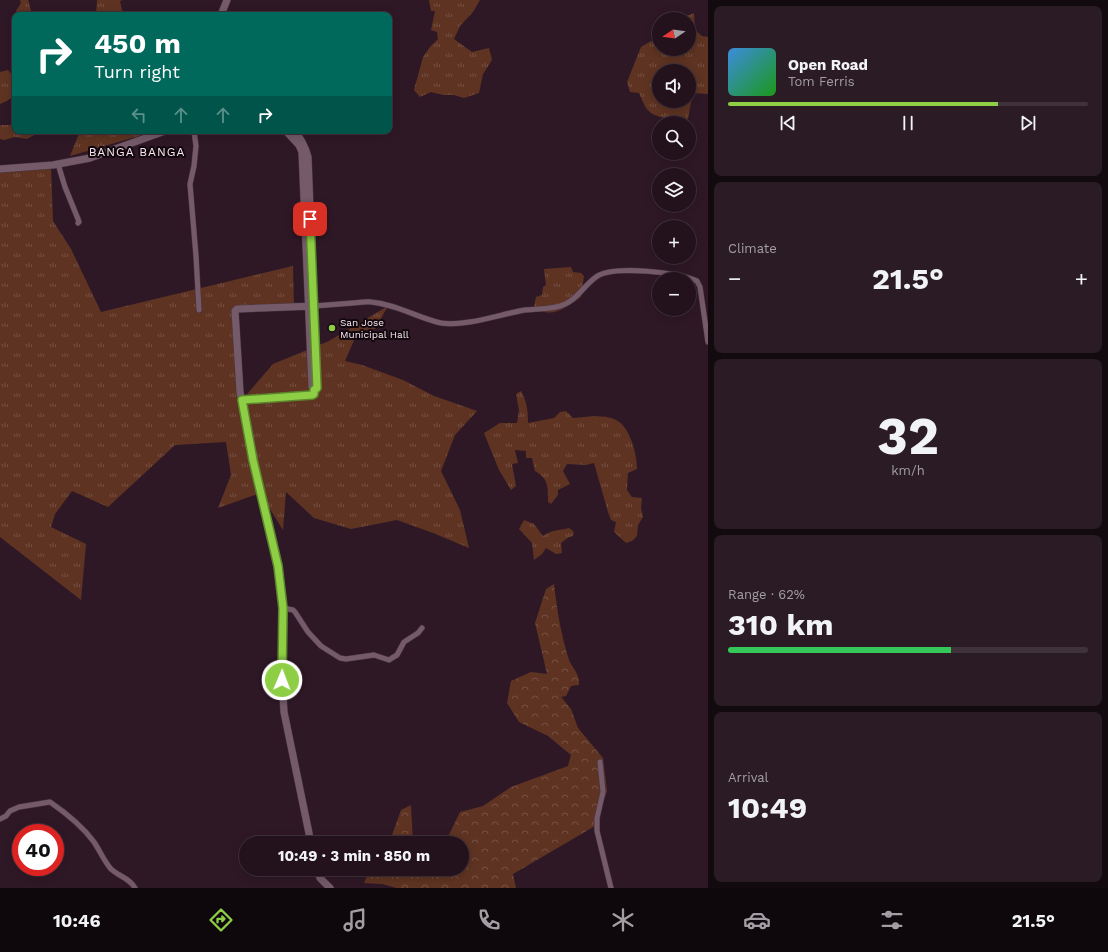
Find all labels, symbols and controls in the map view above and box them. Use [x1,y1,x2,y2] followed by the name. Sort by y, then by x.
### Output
[652,12,696,56] north arrow
[652,12,696,316] map controls
[94,27,181,60] text: 450 m
[28,28,80,80] icon: right
[788,56,868,74] text: Open Road
[94,61,180,82] text: Turn right
[652,64,696,108] button: sound
[788,74,855,89] text: Tom Ferris
[128,104,150,126] icon: left
[170,104,192,126] icon: ahead
[212,104,234,126] icon: ahead
[254,104,276,126] icon: right
[777,112,799,134] icon: previous
[897,112,919,134] icon: pause
[1017,112,1039,134] icon: next
[652,116,696,160] button: search
[89,145,185,159] district label: BANGA BANGA
[652,168,696,212] button: layers
[293,202,327,236] pin
[299,208,321,230] icon: arrive
[652,220,696,264] button: +
[728,241,777,256] text: Climate
[872,261,944,296] text: 21.5°
[728,266,741,291] text: −
[1075,266,1088,291] text: +
[652,272,696,316] button: −
[340,317,409,340] place label: San Jose Municipal Hall
[327,323,337,333] marker: San Jose Municipal Hall
[877,406,939,467] text: 32
[891,463,925,478] text: km/h
[728,587,805,602] text: Range · 62%
[728,607,834,642] text: 310 km
[261,659,303,701] position arrow
[728,770,769,785] text: Arrival
[728,790,807,825] text: 10:49
[12,824,64,876] speed limit sign: 40
[278,847,430,865] text: 10:49 · 3 min · 850 m
[207,906,235,934] icon: directions
[341,906,369,934] icon: music
[475,906,503,934] icon: phone
[609,906,637,934] icon: climate
[743,906,771,934] icon: car
[878,906,906,934] icon: filters
[53,910,101,931] text: 10:46
[1012,910,1055,931] text: 21.5°

